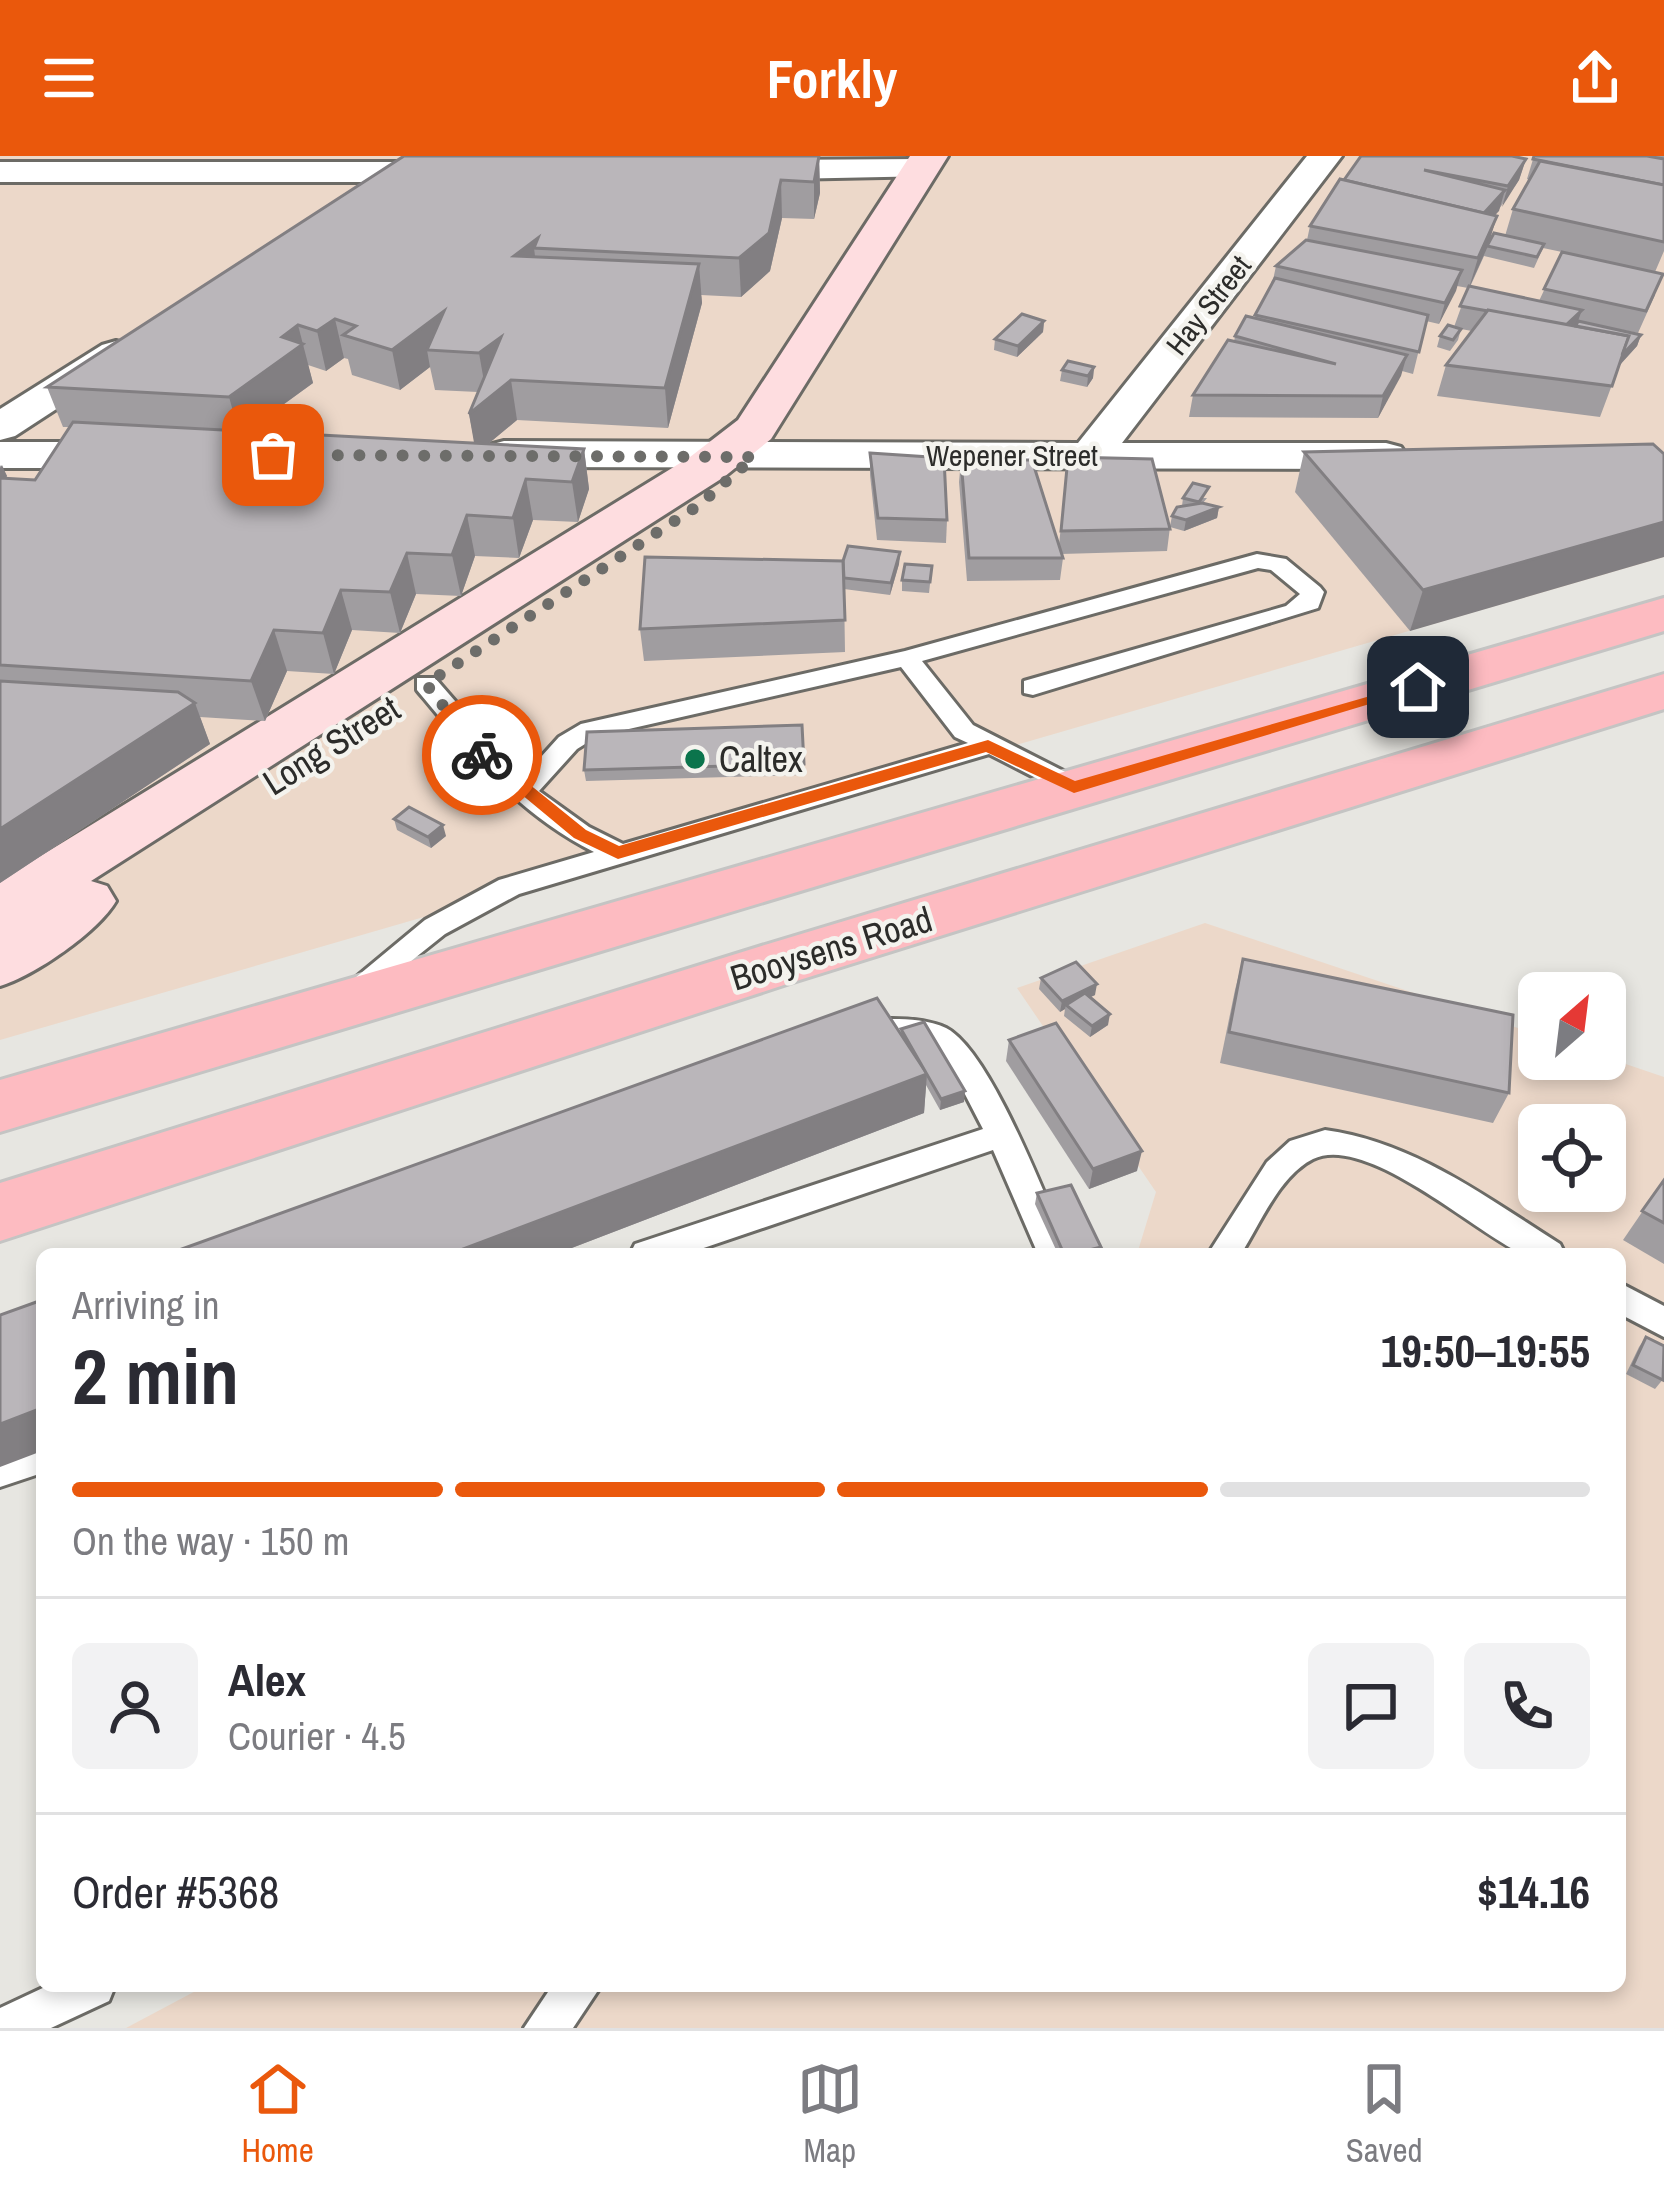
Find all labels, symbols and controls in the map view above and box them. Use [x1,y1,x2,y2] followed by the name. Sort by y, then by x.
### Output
[767,42,897,115] text: Forkly
[36,45,102,111] icon: menu
[1562,45,1628,111] icon: share
[1156,247,1260,363] street label: Hay Street
[222,404,324,506] pin
[240,422,306,488] icon: bag
[926,435,1098,475] street label: Wepener Street
[1367,636,1469,738] pin
[1385,654,1451,720] icon: home
[254,684,408,806] street label: Long Street
[422,695,542,815] courier
[449,722,515,788] icon: bike
[719,735,803,783] place label: Caltex
[682,746,708,772] marker: Caltex
[724,895,938,1001] street label: Booysens Road
[1518,972,1626,1080] north arrow
[1518,972,1626,1212] map controls
[1518,1104,1626,1212] button: locate
[72,1279,220,1331] text: Arriving in
[1381,1320,1590,1381] text: 19:50–19:55
[72,1323,239,1428] text: 2 min
[72,1515,349,1567] text: On the way · 150 m
[72,1643,198,1769] button: person
[1308,1643,1434,1769] button: chat
[1464,1643,1590,1769] button: phone
[228,1649,306,1710] text: Alex
[228,1710,406,1762] text: Courier · 4.5
[72,1861,279,1922] text: Order #5368
[1477,1861,1590,1922] text: $14.16
[242,2056,314,2172] tab: Home
[797,2056,863,2172] tab: Map
[1346,2056,1422,2172] tab: Saved

